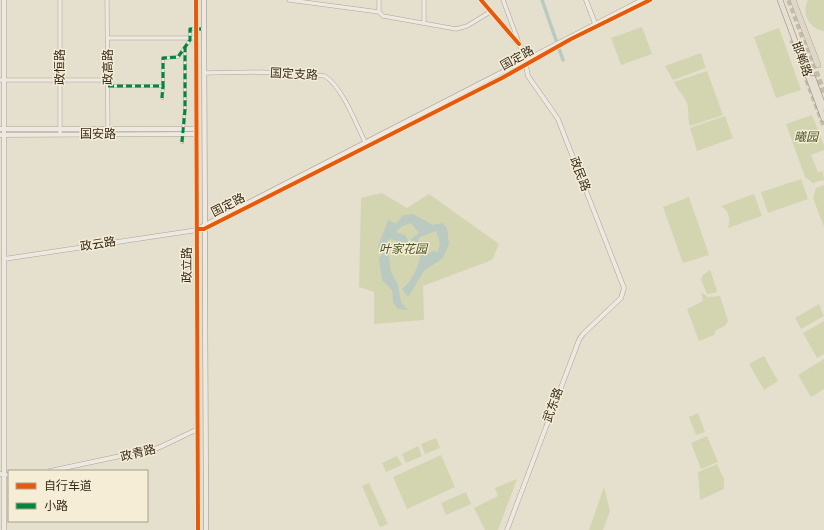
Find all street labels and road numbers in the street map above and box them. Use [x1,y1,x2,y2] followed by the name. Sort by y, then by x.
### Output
[789,40,815,78] street label: 邯郸路
[498,43,536,73] street label: 国定路
[53,49,67,85] street label: 政恒路
[101,49,115,85] street label: 政高路
[270,66,318,82] street label: 国定支路
[80,127,116,141] street label: 国安路
[567,155,593,193] street label: 政民路
[209,191,247,219] street label: 国定路
[79,234,117,254] street label: 政云路
[180,247,194,283] street label: 政立路
[540,386,566,424] street label: 武东路
[119,442,157,464] street label: 政青路

